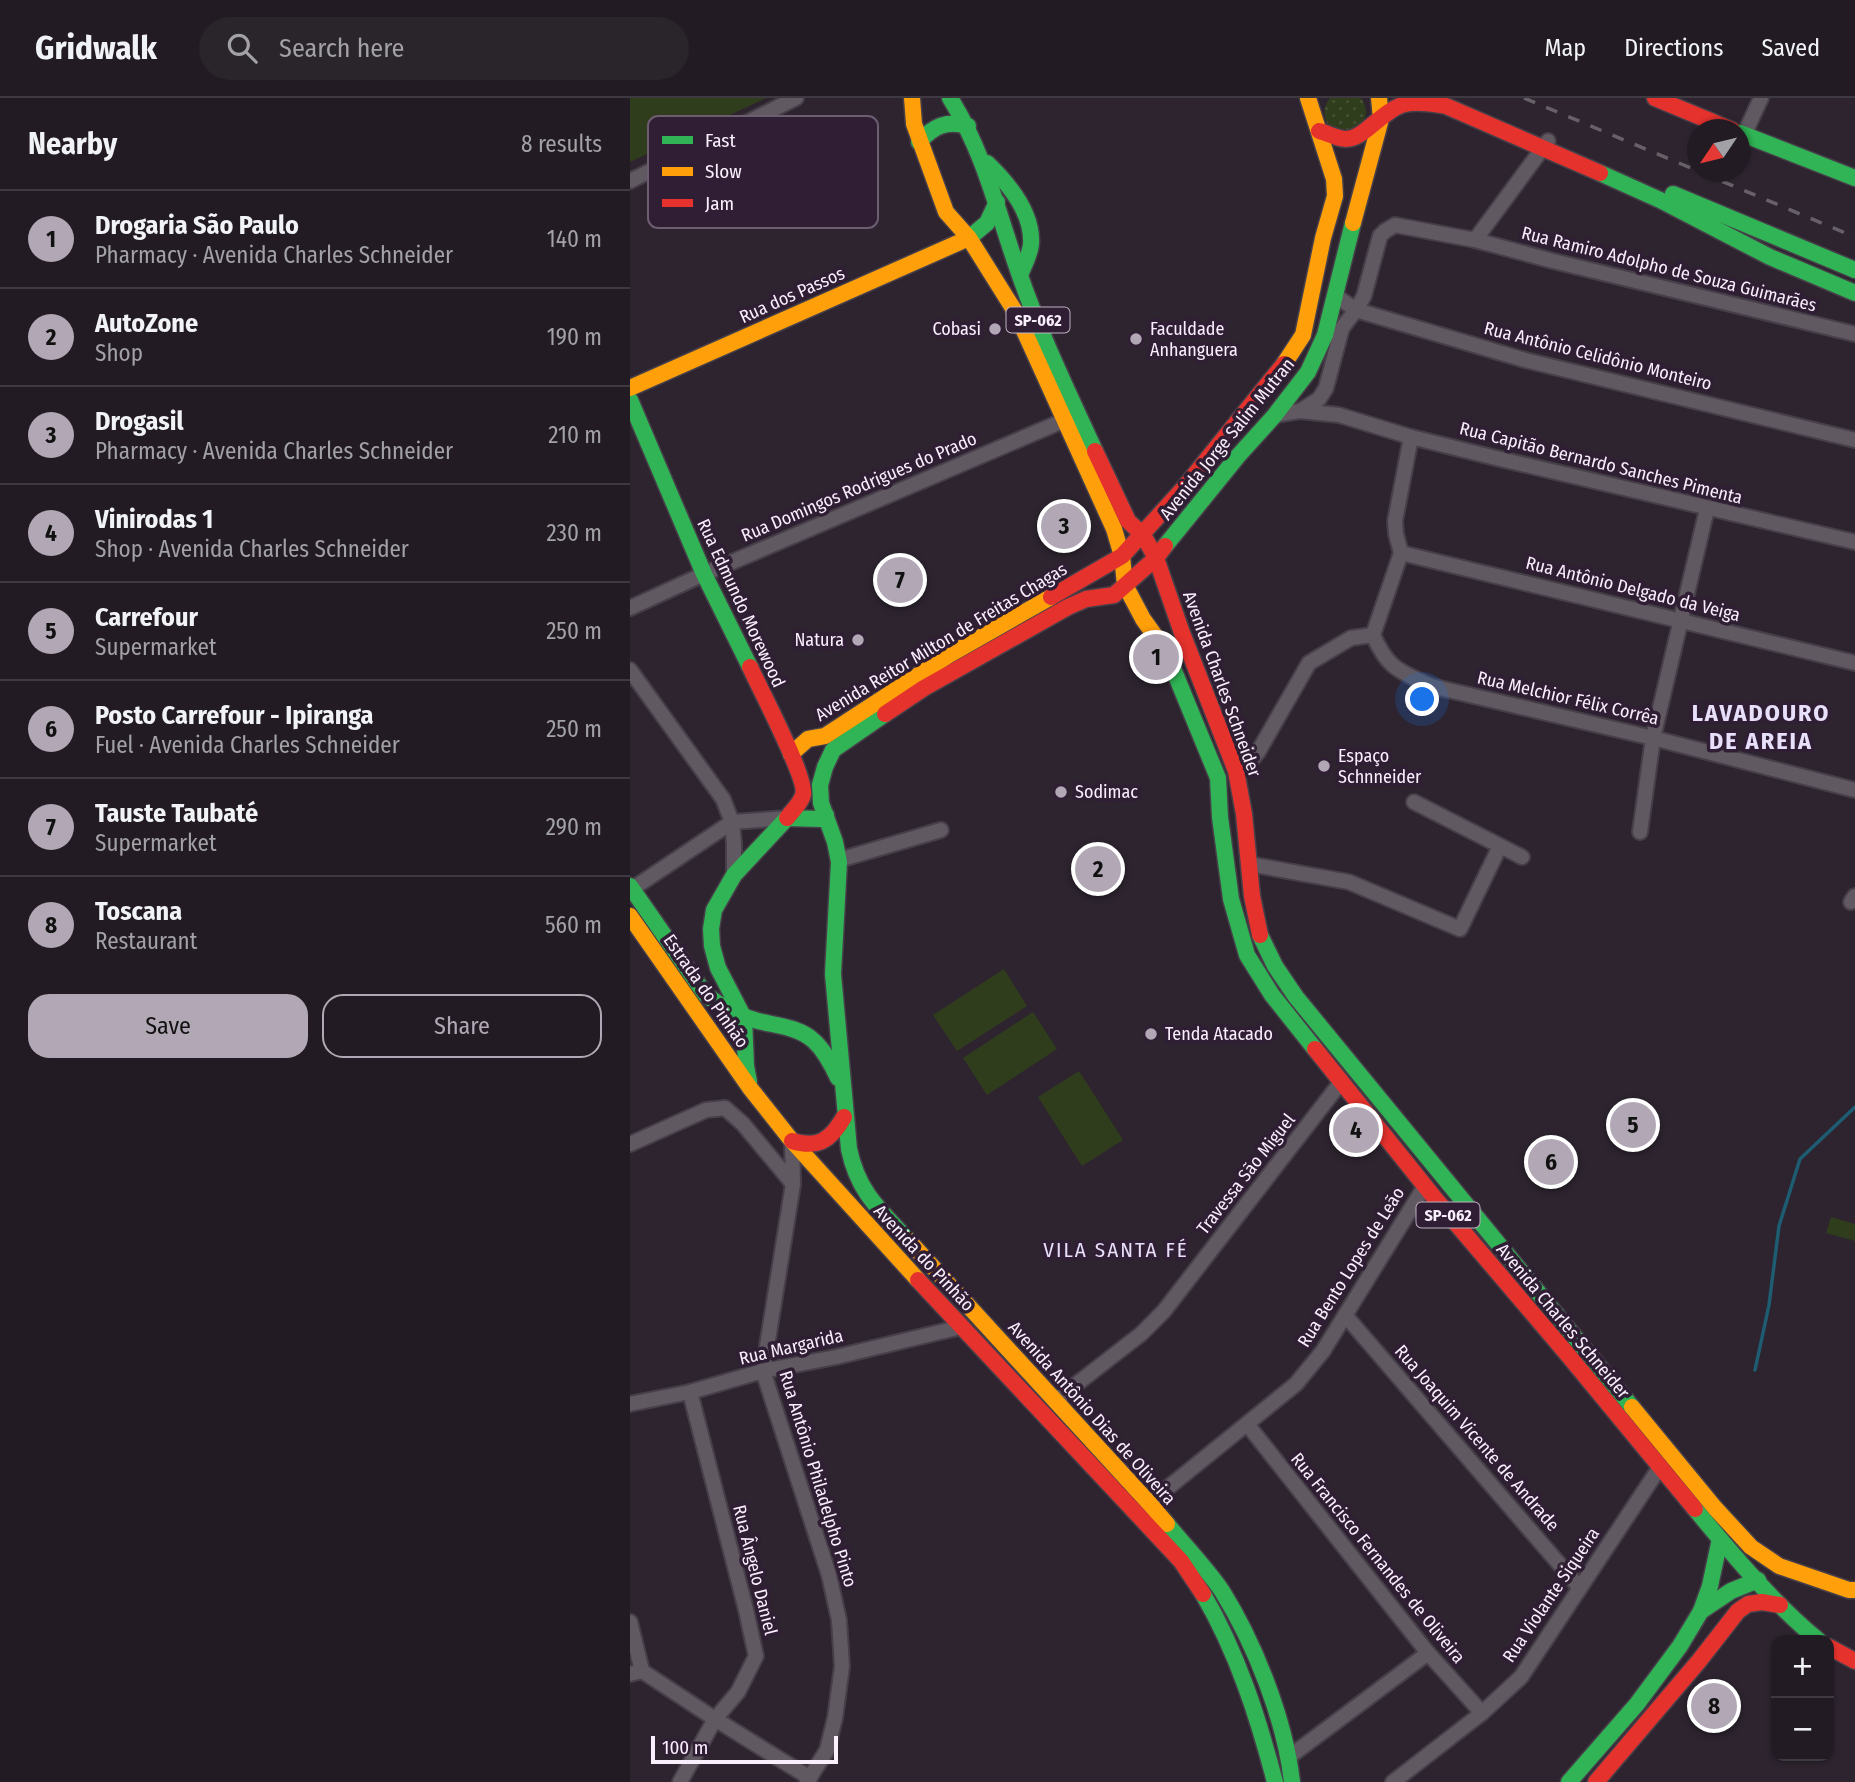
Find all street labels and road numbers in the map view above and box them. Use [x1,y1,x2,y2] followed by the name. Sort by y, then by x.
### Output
[1519,222,1819,316] street label: Rua Ramiro Adolpho de Souza Guimarães
[736,262,848,328] street label: Rua dos Passos
[1006,308,1070,332] road number: SP-062
[1482,317,1714,395] street label: Rua Antônio Celidônio Monteiro
[1155,354,1299,524] street label: Avenida Jorge Salim Mutran
[1457,417,1745,509] street label: Rua Capitão Bernardo Sanches Pimenta
[738,427,980,547] street label: Rua Domingos Rodrigues do Prado
[692,515,790,691] street label: Rua Edmundo Morewood
[1524,552,1743,626] street label: Rua Antônio Delgado da Veiga
[811,558,1071,726] street label: Avenida Reitor Milton de Freitas Chagas
[1178,588,1266,780] street label: Avenida Charles Schneider
[1475,666,1661,730] street label: Rua Melchior Félix Corrêa
[659,930,753,1052] street label: Estrada do Pinhão
[1192,1109,1300,1239] street label: Travessa São Miguel
[1293,1183,1409,1351] street label: Rua Bento Lopes de Leão
[869,1200,979,1316] street label: Avenida do Pinhão
[1416,1203,1480,1228] road number: SP-062
[1492,1239,1635,1404] street label: Avenida Charles Schneider
[1004,1317,1180,1510] street label: Avenida Antônio Dias de Oliveira
[737,1324,845,1370] street label: Rua Margarida
[1390,1340,1564,1536] street label: Rua Joaquim Vicente de Andrade
[775,1368,861,1590] street label: Rua Antônio Philadelpho Pinto
[1286,1448,1470,1668] street label: Rua Francisco Fernandes de Oliveira
[728,1503,782,1638] street label: Rua Ângelo Daniel
[1498,1523,1604,1667] street label: Rua Violante Siqueira

